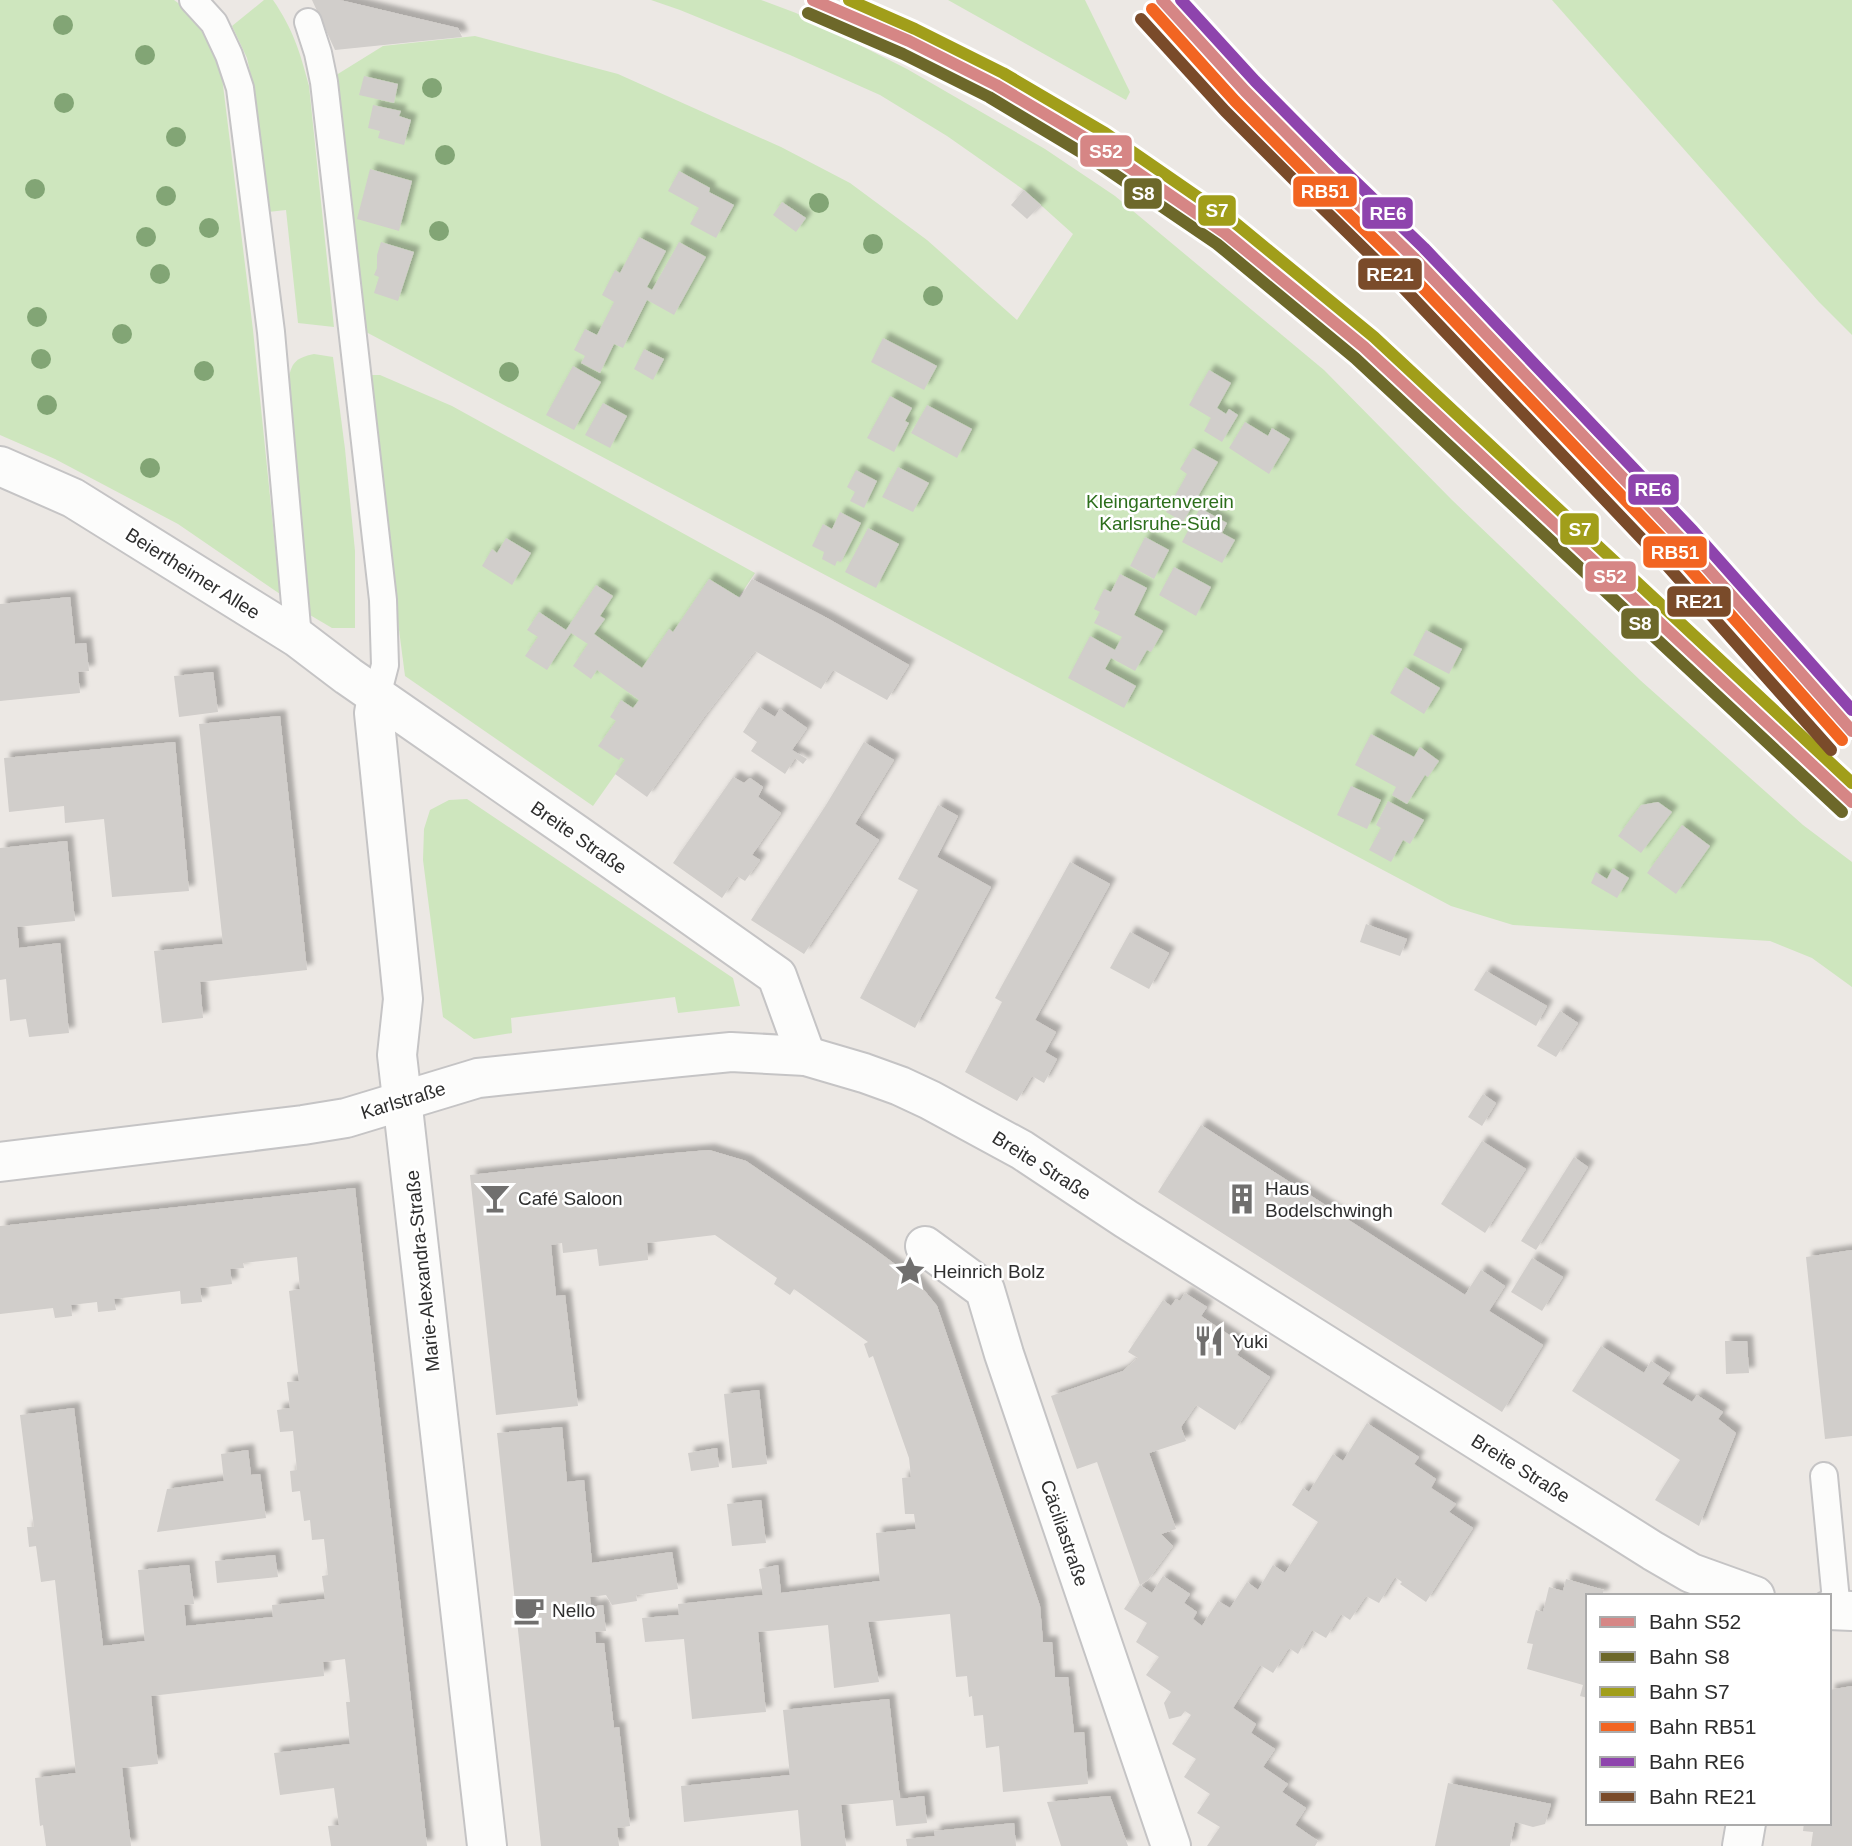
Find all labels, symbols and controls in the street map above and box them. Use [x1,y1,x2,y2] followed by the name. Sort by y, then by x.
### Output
[1079,134,1133,168] line badge: S52
[1089,141,1123,162] text: S52
[1292,175,1358,208] line badge: RB51
[1123,177,1163,210] line badge: S8
[1301,181,1350,202] text: RB51
[1131,183,1155,204] text: S8
[1197,194,1237,227] line badge: S7
[1361,196,1414,230] line badge: RE6
[1205,200,1229,221] text: S7
[1370,203,1406,224] text: RE6
[1357,257,1423,291] line badge: RE21
[1366,264,1414,285] text: RE21
[1627,473,1680,506] line badge: RE6
[1635,479,1671,500] text: RE6
[1086,491,1234,534] park label: Kleingartenverein Karlsruhe-Süd
[1559,512,1600,546] line badge: S7
[1568,519,1592,540] text: S7
[122,524,264,623] street label: Beiertheimer Allee
[1642,535,1708,569] line badge: RB51
[1651,542,1700,563] text: RB51
[1584,560,1637,593] line badge: S52
[1593,566,1627,587] text: S52
[1666,585,1732,618] line badge: RE21
[1675,591,1723,612] text: RE21
[1620,607,1660,640] line badge: S8
[1628,613,1652,634] text: S8
[527,797,631,878] street label: Breite Straße
[358,1078,448,1123] street label: Karlstraße
[989,1127,1095,1204] street label: Breite Straße
[401,1169,444,1373] street label: Marie-Alexandra-Straße
[1265,1178,1393,1221] place label: Haus Bodelschwingh
[478,1181,512,1215] bar icon: Café Saloon
[1225,1182,1259,1216] building icon: Haus Bodelschwingh
[518,1188,623,1209] place label: Café Saloon
[893,1254,927,1288] place icon: Heinrich Bolz
[933,1261,1045,1282] place label: Heinrich Bolz
[1192,1324,1226,1358] restaurant icon: Yuki
[1232,1331,1268,1352] place label: Yuki
[1468,1430,1574,1507] street label: Breite Straße
[1037,1477,1093,1589] street label: Cäciliastraße
[512,1593,546,1627] cafe icon: Nello
[1586,1594,1831,1825] legend
[552,1600,595,1621] place label: Nello
[1649,1610,1741,1633] text: Bahn S52
[1649,1645,1730,1668] text: Bahn S8
[1649,1680,1730,1703] text: Bahn S7
[1649,1715,1756,1738] text: Bahn RB51
[1649,1750,1745,1773] text: Bahn RE6
[1649,1785,1756,1808] text: Bahn RE21

